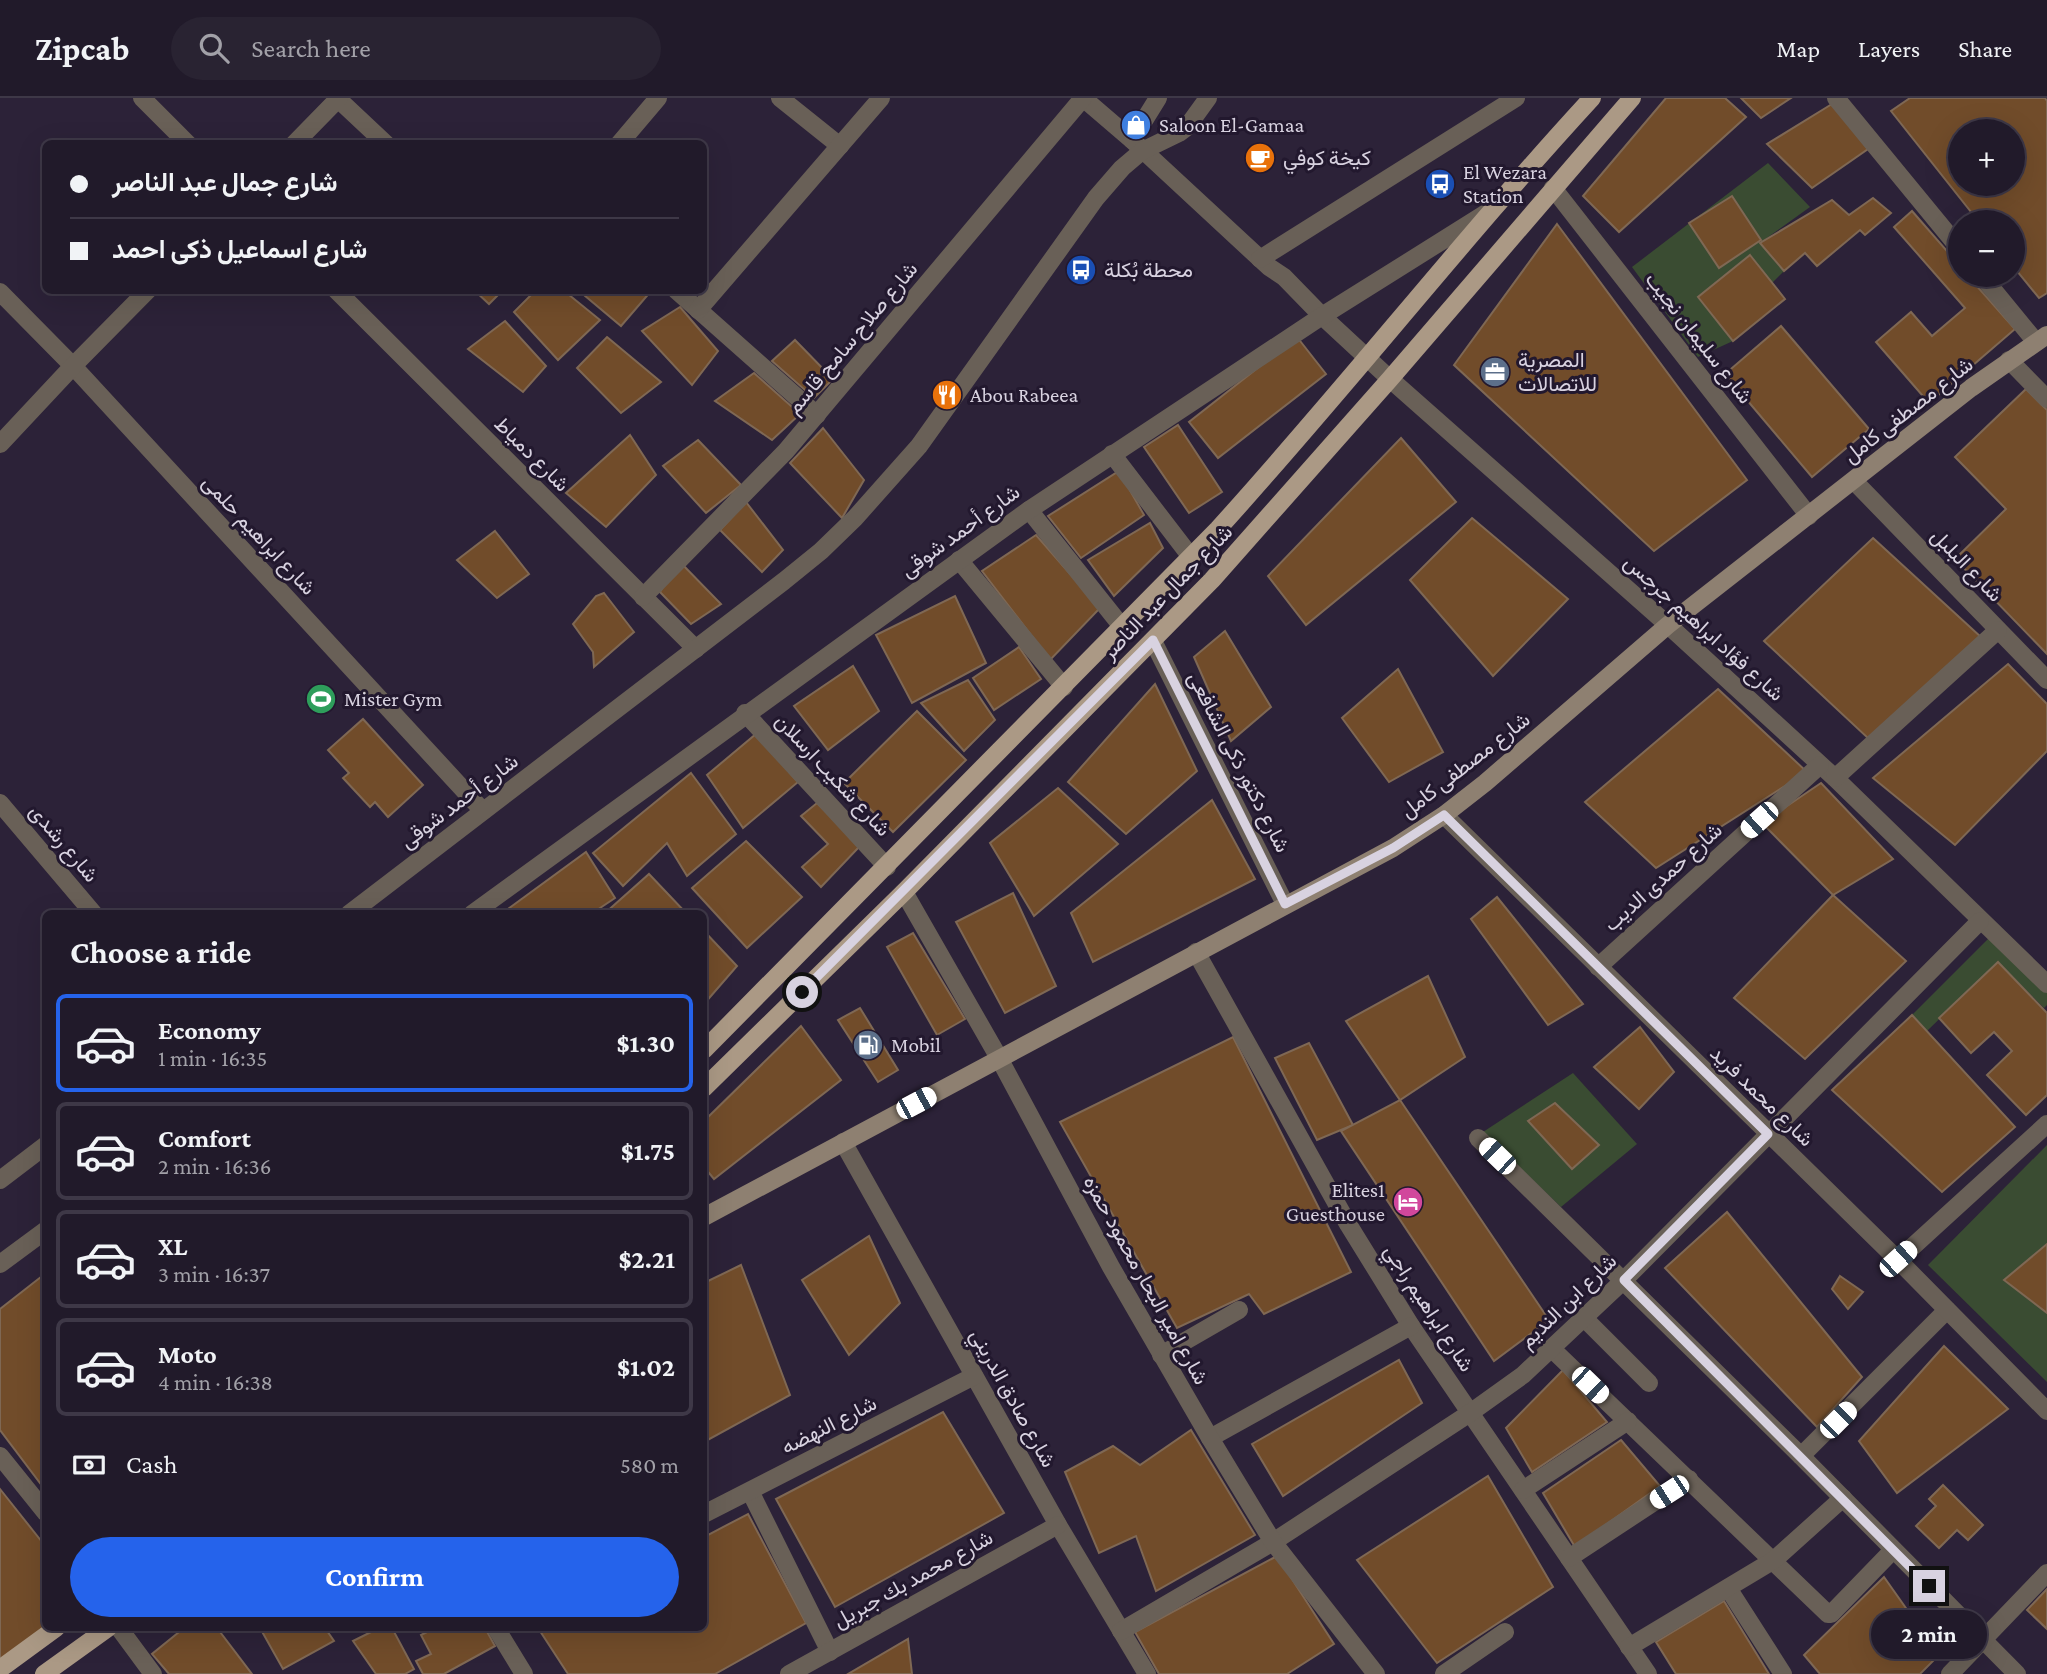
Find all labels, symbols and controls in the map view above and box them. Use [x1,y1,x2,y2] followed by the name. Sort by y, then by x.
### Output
[171,17,661,80] search box
[195,29,233,67] icon: search
[35,30,129,67] text: Zipcab
[251,34,371,63] text: Search here
[1776,35,1820,62] text: Map
[1858,35,1920,62] text: Layers
[1958,35,2012,62] text: Share
[1119,108,1153,142] shop icon: Saloon El-Gamaa
[1159,113,1304,137] place label: Saloon El-Gamaa
[1948,119,2025,287] map controls
[1948,119,2025,196] button: +
[1243,141,1277,175] cafe icon: كيخة كوفي
[1283,146,1371,175] place label: كيخة كوفي
[1463,160,1547,208] place label: El Wezara Station
[1423,167,1457,201] bus stop icon: El Wezara Station
[112,168,338,197] text: شارع جمال عبد الناصر
[1948,210,2025,287] button: −
[112,235,367,264] text: شارع اسماعيل ذكى احمد
[1064,253,1098,287] bus stop icon: محطة بُكلة
[781,257,924,420] street label: شارع صلاح سامح قاسم
[1104,258,1193,282] place label: محطة بُكلة
[1639,268,1758,410] street label: شارع سليمان نجيب
[1518,348,1597,396] place label: المصرية للاتصالات
[1838,352,1979,470] street label: شارع مصطفى كامل
[1478,355,1512,389] office icon: المصرية للاتصالات
[930,378,964,412] restaurant icon: Abou Rabeea
[970,383,1079,407] place label: Abou Rabeea
[488,412,574,498] street label: شارع دمياط
[196,470,321,601] street label: شارع ابراهيم حلمى
[896,480,1025,584] street label: شارع أحمد شوقى
[1096,520,1239,666] street label: شارع جمال عبد الناصر
[1925,523,2008,608] street label: شارع البلبل
[1618,550,1789,708] street label: شارع فؤاد ابراهيم جرجس
[1181,668,1295,857] street label: شارع دكتور ذكى الشافعى
[304,682,338,716] sports icon: Mister Gym
[344,687,442,711] place label: Mister Gym
[1395,707,1536,825] street label: شارع مصطفى كامل
[769,709,896,842] street label: شارع شكيب ارسلان
[395,749,524,855] street label: شارع أحمد شوقى
[1737,798,1782,842] car
[23,799,103,888] street label: شارع رشدى
[1599,818,1728,938] street label: شارع حمدى الديب
[70,934,251,970] text: Choose a ride
[786,976,818,1008] route start
[74,1012,137,1075] icon: car
[158,1016,261,1045] text: Economy
[851,1028,885,1062] fuel station icon: Mobil
[617,1029,675,1058] text: $1.30
[891,1033,941,1057] place label: Mobil
[1704,1041,1819,1153] street label: شارع محمد فريد
[158,1045,267,1071] text: 1 min · 16:35
[893,1084,940,1122] car
[74,1120,137,1183] icon: car
[158,1124,251,1153] text: Comfort
[1475,1134,1520,1178] car
[621,1137,675,1166] text: $1.75
[158,1153,271,1179] text: 2 min · 16:36
[1077,1171,1213,1390] street label: شارع امير البحار محمود حمزه
[1286,1178,1385,1226] place label: Elites1 Guesthouse
[1391,1185,1425,1219] hotel icon: Elites1 Guesthouse
[74,1228,137,1291] icon: car
[158,1232,187,1261] text: XL
[1876,1237,1921,1281] car
[1375,1240,1479,1379] street label: شارع ابراهيم راجي
[619,1245,675,1274] text: $2.21
[1515,1249,1623,1355] street label: شارع ابن النديم
[158,1261,270,1287] text: 3 min · 16:37
[961,1325,1061,1474] street label: شارع صادق الدريني
[74,1336,137,1399] icon: car
[158,1340,217,1369] text: Moto
[617,1353,675,1382] text: $1.02
[1568,1363,1613,1407] car
[158,1369,273,1395] text: 4 min · 16:38
[777,1391,882,1461] street label: شارع النهضه
[1816,1398,1861,1442] car
[70,1446,108,1484] icon: cash
[126,1450,177,1479] text: Cash
[620,1452,679,1478] text: 580 m
[1646,1472,1693,1512] car
[829,1525,998,1635] street label: شارع محمد بك جبريل
[70,1537,679,1617] button: Confirm
[1913,1570,1945,1602] route end
[1871,1610,1987,1660] callout: 2 min
[1901,1621,1957,1647] text: 2 min

